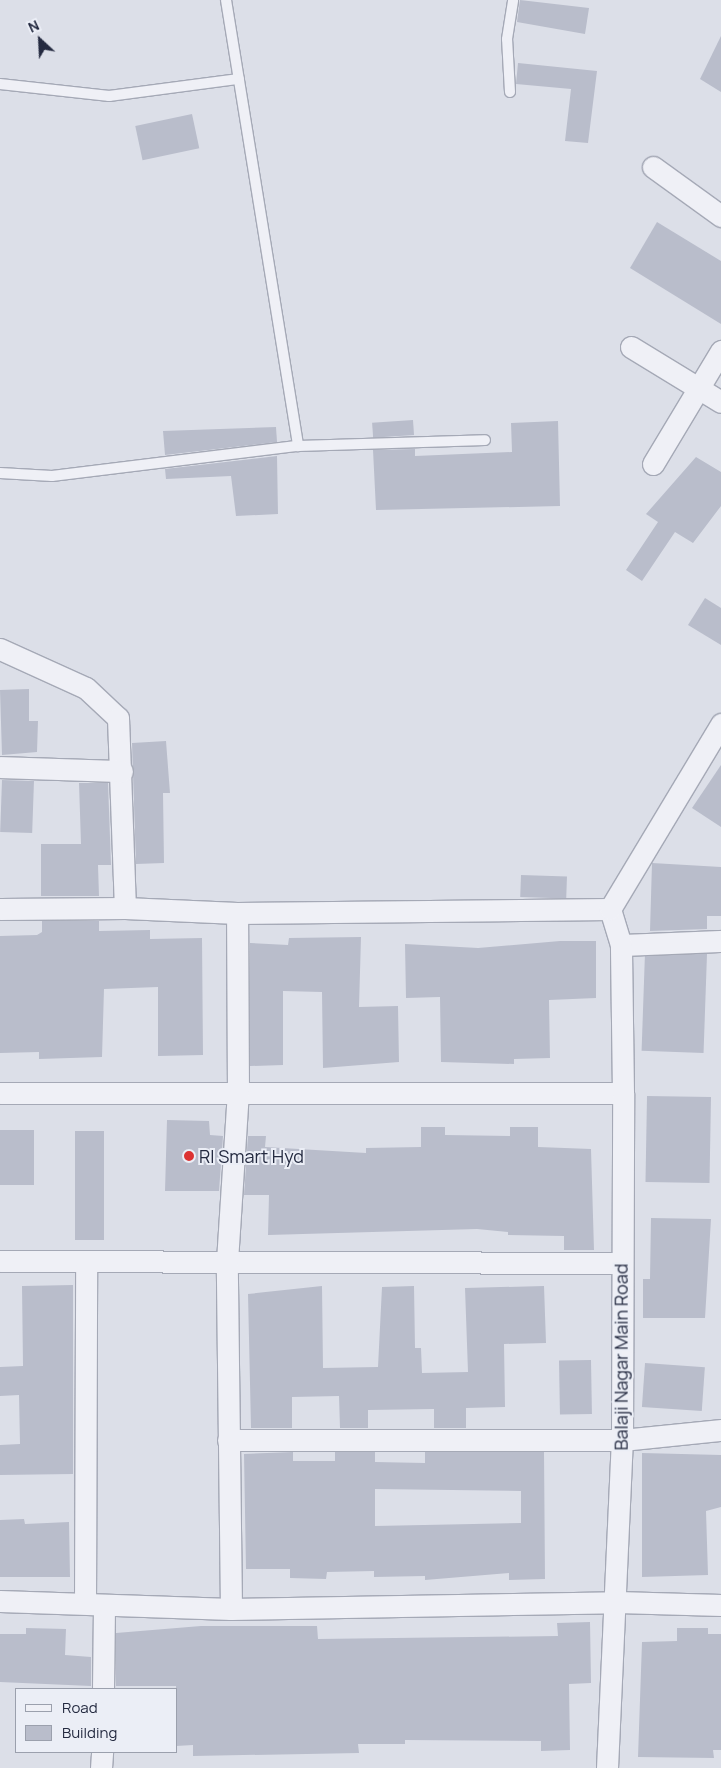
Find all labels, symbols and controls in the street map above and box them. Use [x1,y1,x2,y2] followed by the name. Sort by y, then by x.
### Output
[15,15,65,65] north arrow
[25,15,42,37] text: N
[199,1145,304,1167] place label: RI Smart Hyd
[183,1150,195,1162] marker: RI Smart Hyd
[610,1264,632,1450] street label: Balaji Nagar Main Road
[15,1688,178,1753] legend
[62,1697,98,1718] text: Road
[62,1722,117,1743] text: Building

